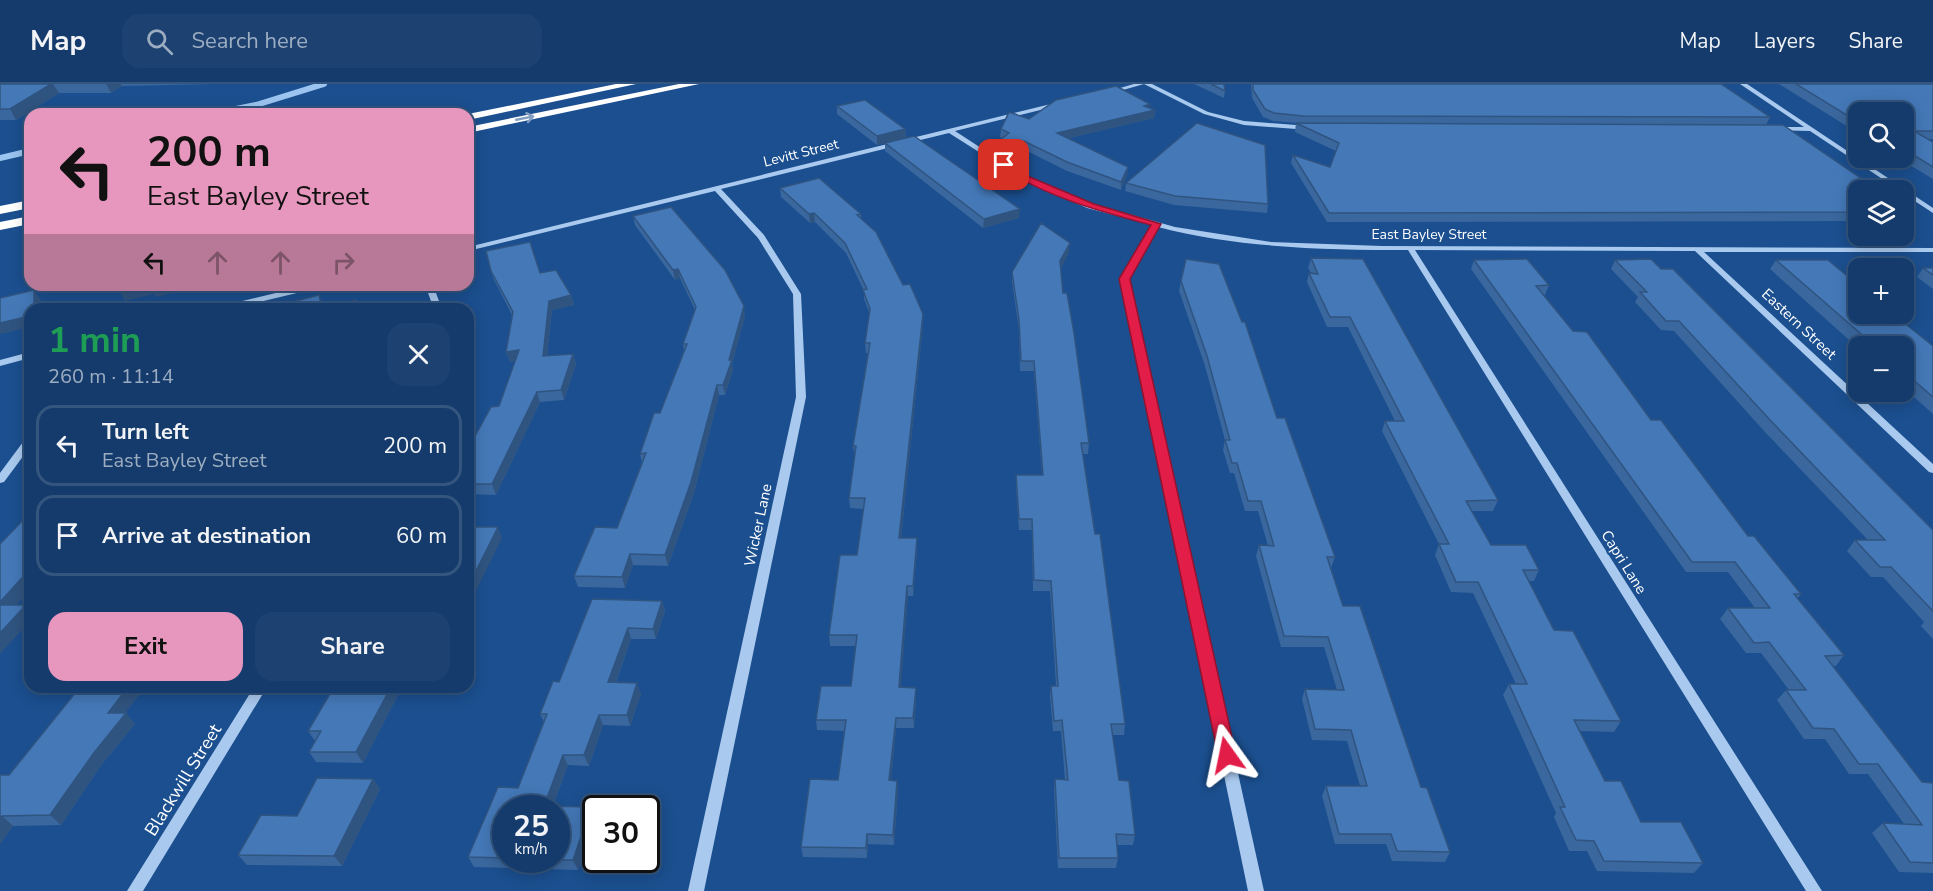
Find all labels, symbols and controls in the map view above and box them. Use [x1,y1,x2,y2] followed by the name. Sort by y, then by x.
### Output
[122,14,542,68] search box
[30,22,86,60] text: Map
[143,25,176,58] icon: search
[191,26,308,56] text: Search here
[1679,27,1721,55] text: Map
[1754,27,1815,55] text: Layers
[1848,27,1903,55] text: Share
[1848,102,1914,402] map controls
[1848,102,1914,168] button: search
[515,112,535,123] one-way arrow
[147,124,271,181] text: 200 m
[48,132,126,210] icon: left
[761,134,841,172] street label: Levitt Street
[978,139,1029,190] pin
[987,148,1020,181] icon: arrive
[147,178,369,215] text: East Bayley Street
[1848,180,1914,246] button: layers
[1371,225,1487,244] street label: East Bayley Street
[138,246,171,279] icon: left
[201,246,234,279] icon: ahead
[264,246,297,279] icon: ahead
[327,246,360,279] icon: right
[1848,258,1914,324] button: +
[1757,284,1841,364] street label: Eastern Street
[48,316,141,365] text: 1 min
[387,323,450,386] button: close
[1848,336,1914,402] button: −
[48,363,174,390] text: 260 m · 11:14
[102,417,189,447] text: Turn left
[51,429,84,462] icon: left
[383,431,447,461] text: 200 m
[102,447,266,474] text: East Bayley Street
[739,482,777,568] street label: Wicker Lane
[51,519,84,552] icon: arrive
[102,521,311,551] text: Arrive at destination
[396,521,447,551] text: 60 m
[1596,526,1652,598] street label: Capri Lane
[48,612,243,681] button: Exit
[255,612,450,681] button: Share
[139,719,227,841] street label: Blackwill Street
[1195,723,1259,787] position arrow
[582,795,660,873] speed limit sign: 30
[513,806,549,847] text: 25
[514,839,548,859] text: km/h

